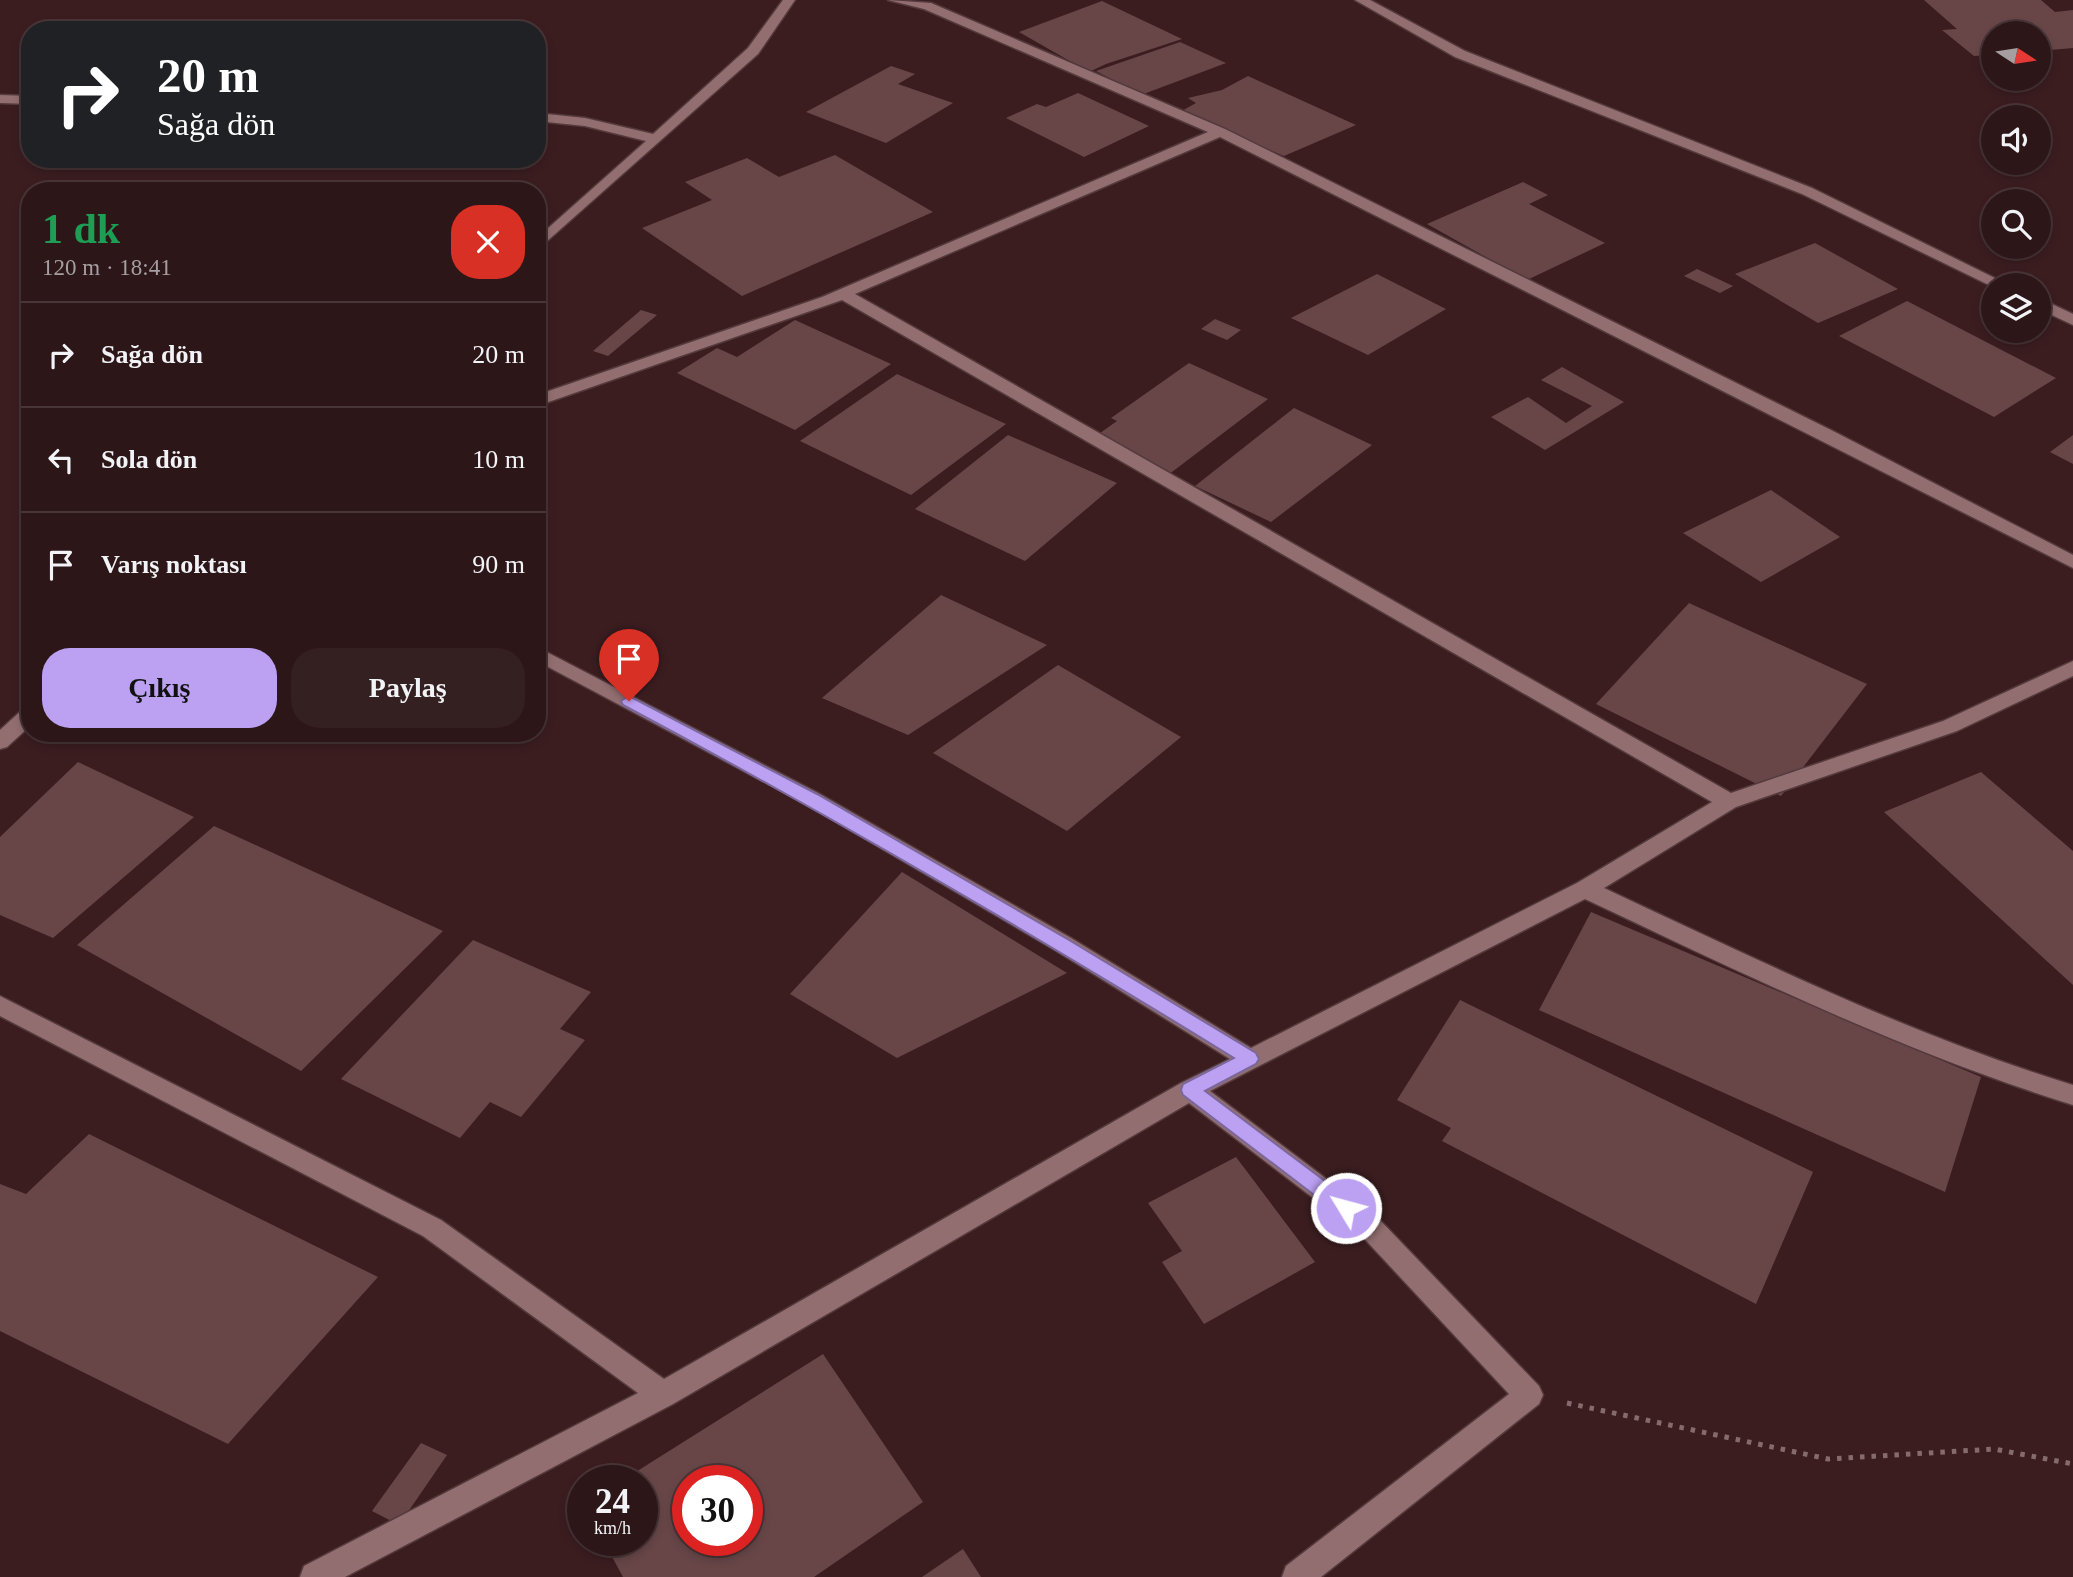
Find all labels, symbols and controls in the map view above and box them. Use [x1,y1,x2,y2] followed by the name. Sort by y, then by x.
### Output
[1981,21,2051,91] north arrow
[1981,21,2051,343] map controls
[157,48,259,103] text: 20 m
[42,49,133,140] icon: right
[1981,105,2051,175] button: sound
[157,106,275,142] text: Sağa dön
[1981,189,2051,259] button: search
[451,205,525,279] button: close
[42,206,120,252] text: 1 dk
[42,255,172,280] text: 120 m · 18:41
[1981,273,2051,343] button: layers
[42,336,80,374] icon: right
[101,340,203,369] text: Sağa dön
[472,340,525,369] text: 20 m
[42,441,80,479] icon: left
[101,445,197,474] text: Sola dön
[472,445,525,474] text: 10 m
[42,546,80,584] icon: arrive
[101,550,247,579] text: Varış noktası
[472,550,525,579] text: 90 m
[599,629,659,701] pin
[610,640,648,678] icon: arrive
[42,648,277,728] button: Çıkış
[291,648,525,728] button: Paylaş
[1309,1171,1383,1245] position arrow
[672,1465,763,1556] speed limit sign: 30
[595,1482,630,1521] text: 24
[594,1518,631,1538] text: km/h

